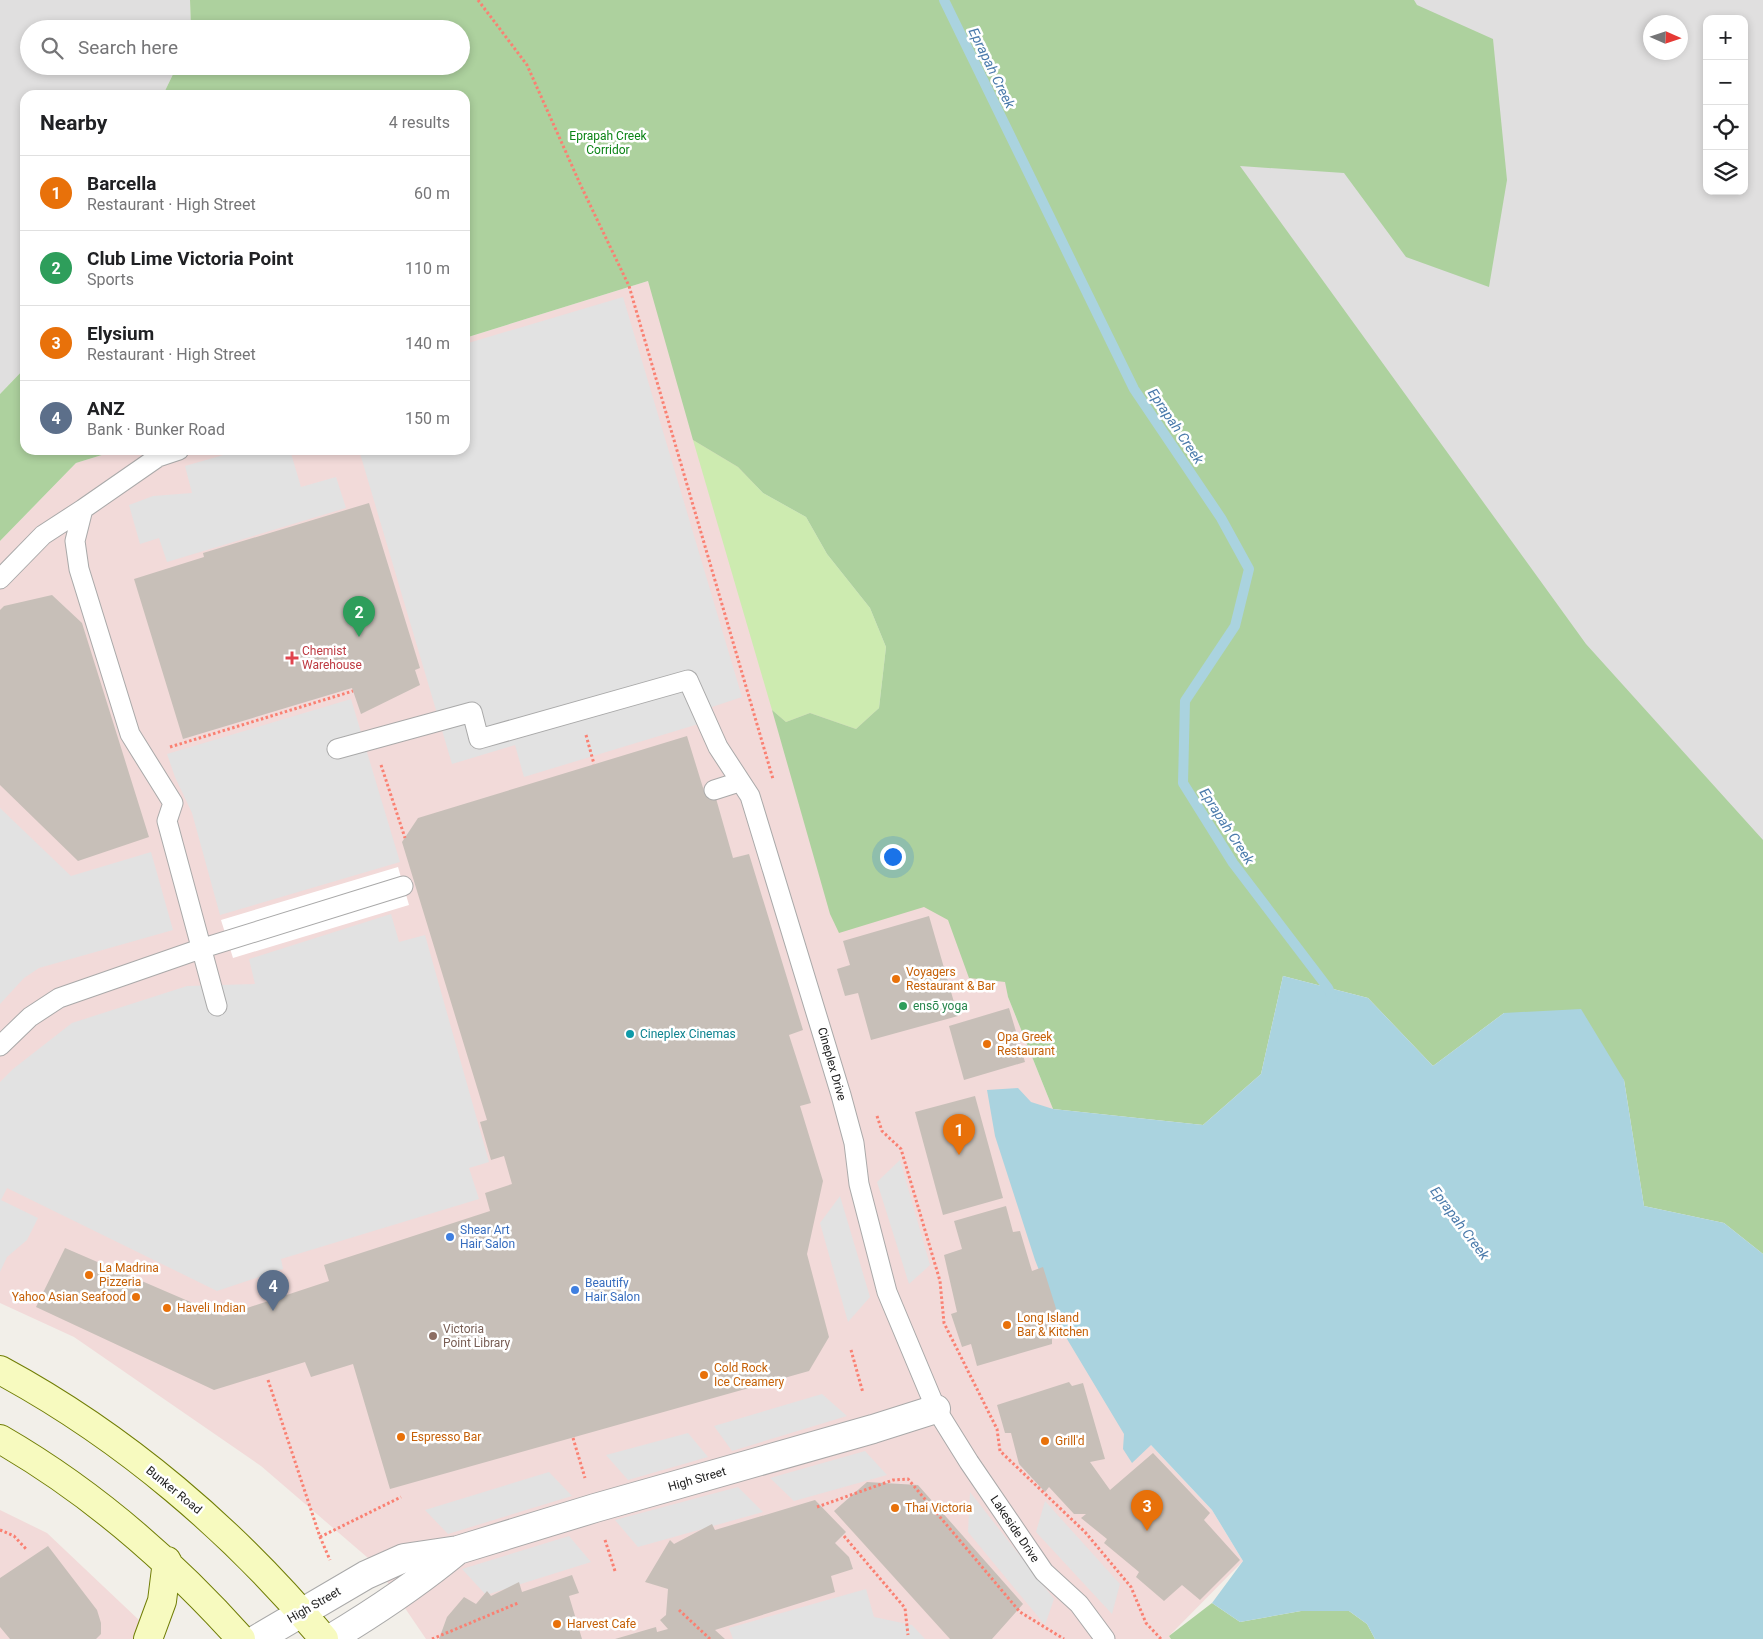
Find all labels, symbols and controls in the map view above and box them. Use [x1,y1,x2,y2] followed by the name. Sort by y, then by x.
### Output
[1643,15,1688,60] north arrow
[1703,15,1748,195] map controls
[1703,15,1748,60] button: +
[20,20,470,75] search box
[966,25,1019,112] water label: Eprapah Creek
[38,34,66,62] icon: search
[78,36,178,59] text: Search here
[1703,60,1748,105] button: −
[1703,105,1748,150] button: locate
[40,111,107,135] text: Nearby
[389,113,450,132] text: 4 results
[569,129,648,157] park label: Eprapah Creek Corridor
[1703,150,1748,195] button: layers
[87,172,156,195] text: Barcella
[51,184,61,203] text: 1
[414,184,450,203] text: 60 m
[87,195,256,214] text: Restaurant · High Street
[87,247,293,270] text: Club Lime Victoria Point
[51,259,61,278] text: 2
[405,259,450,278] text: 110 m
[87,270,134,289] text: Sports
[87,322,154,345] text: Elysium
[51,334,61,353] text: 3
[405,334,450,353] text: 140 m
[87,345,256,364] text: Restaurant · High Street
[1145,385,1208,468] water label: Eprapah Creek
[87,397,125,420] text: ANZ
[51,409,61,428] text: 4
[405,409,450,428] text: 150 m
[87,420,225,439] text: Bank · Bunker Road
[343,596,375,637] pin: 2
[302,644,362,672] place label: Chemist Warehouse
[286,652,298,664] marker: Chemist Warehouse
[1196,785,1258,868] water label: Eprapah Creek
[880,844,906,870] your location
[906,965,995,993] place label: Voyagers Restaurant & Bar
[890,973,902,985] marker: Voyagers Restaurant & Bar
[913,999,968,1013] place label: ensō yoga
[897,1000,909,1012] marker: ensō yoga
[815,1026,849,1102] street label: Cineplex Drive
[640,1027,736,1041] place label: Cineplex Cinemas
[624,1028,636,1040] marker: Cineplex Cinemas
[997,1030,1055,1058] place label: Opa Greek Restaurant
[981,1038,993,1050] marker: Opa Greek Restaurant
[943,1114,975,1155] pin: 1
[1427,1183,1493,1264] water label: Eprapah Creek
[460,1223,515,1251] place label: Shear Art Hair Salon
[444,1231,456,1243] marker: Shear Art Hair Salon
[99,1261,159,1289] place label: La Madrina Pizzeria
[83,1269,95,1281] marker: La Madrina Pizzeria
[257,1270,289,1311] pin: 4
[585,1276,640,1304] place label: Beautify Hair Salon
[569,1284,581,1296] marker: Beautify Hair Salon
[12,1290,126,1304] place label: Yahoo Asian Seafood
[130,1291,142,1303] marker: Yahoo Asian Seafood
[177,1301,246,1315] place label: Haveli Indian
[161,1302,173,1314] marker: Haveli Indian
[1017,1311,1089,1339] place label: Long Island Bar & Kitchen
[1001,1319,1013,1331] marker: Long Island Bar & Kitchen
[443,1322,510,1350] place label: Victoria Point Library
[427,1330,439,1342] marker: Victoria Point Library
[714,1361,785,1389] place label: Cold Rock Ice Creamery
[698,1369,710,1381] marker: Cold Rock Ice Creamery
[411,1430,481,1444] place label: Espresso Bar
[395,1431,407,1443] marker: Espresso Bar
[1055,1434,1085,1448] place label: Grill'd
[1039,1435,1051,1447] marker: Grill'd
[143,1463,205,1517] street label: Bunker Road
[666,1464,728,1494] street label: High Street
[1131,1490,1163,1531] pin: 3
[988,1493,1042,1565] street label: Lakeside Drive
[905,1501,972,1515] place label: Thai Victoria
[889,1502,901,1514] marker: Thai Victoria
[285,1584,343,1626] street label: High Street
[567,1617,636,1631] place label: Harvest Cafe
[551,1618,563,1630] marker: Harvest Cafe

